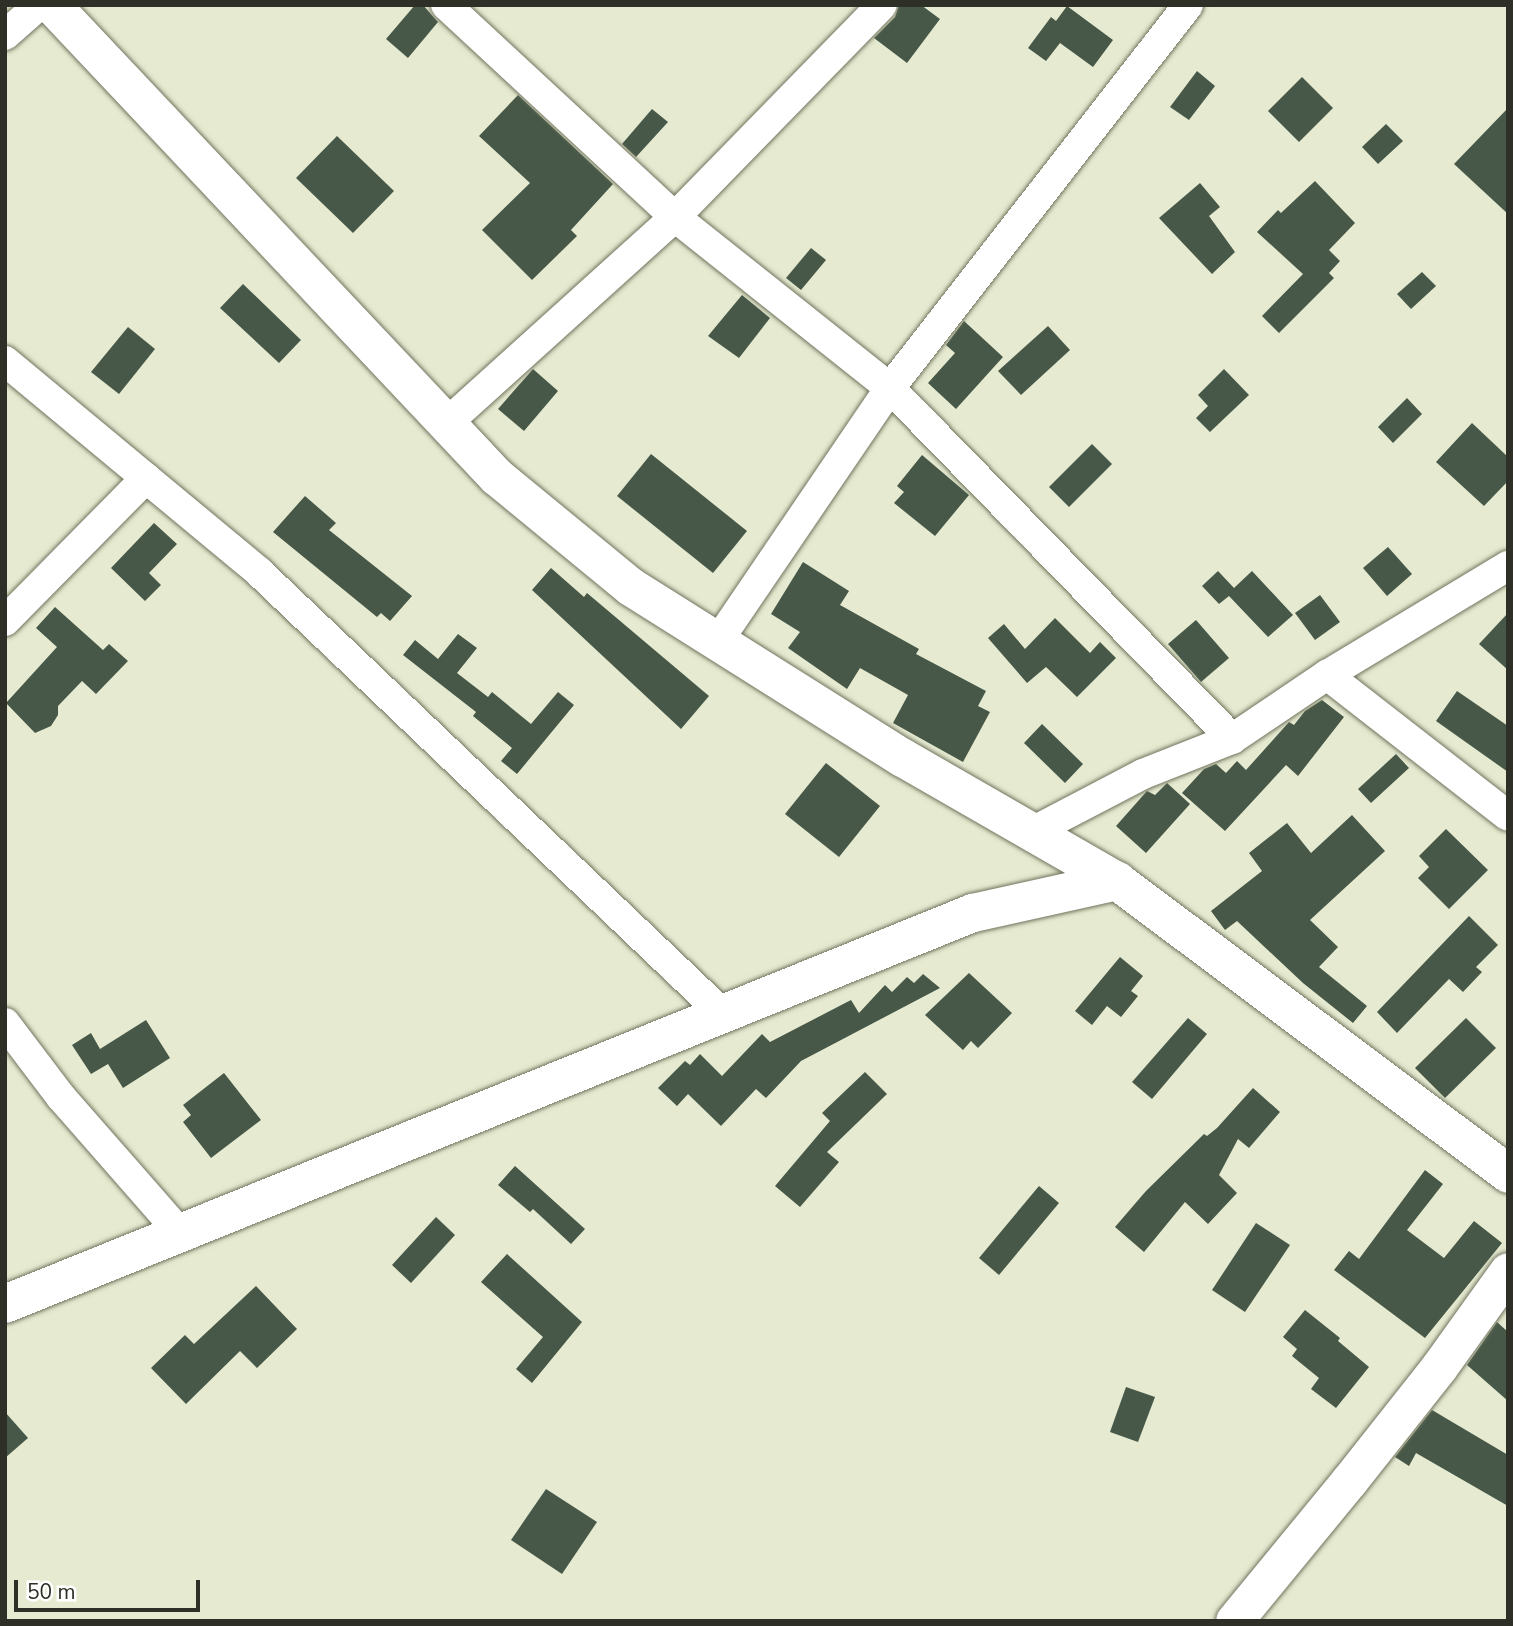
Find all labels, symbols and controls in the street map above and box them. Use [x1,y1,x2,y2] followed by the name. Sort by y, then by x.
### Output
[18,1566,203,1610] scale bar
[27,1578,76,1606] text: 50 m

